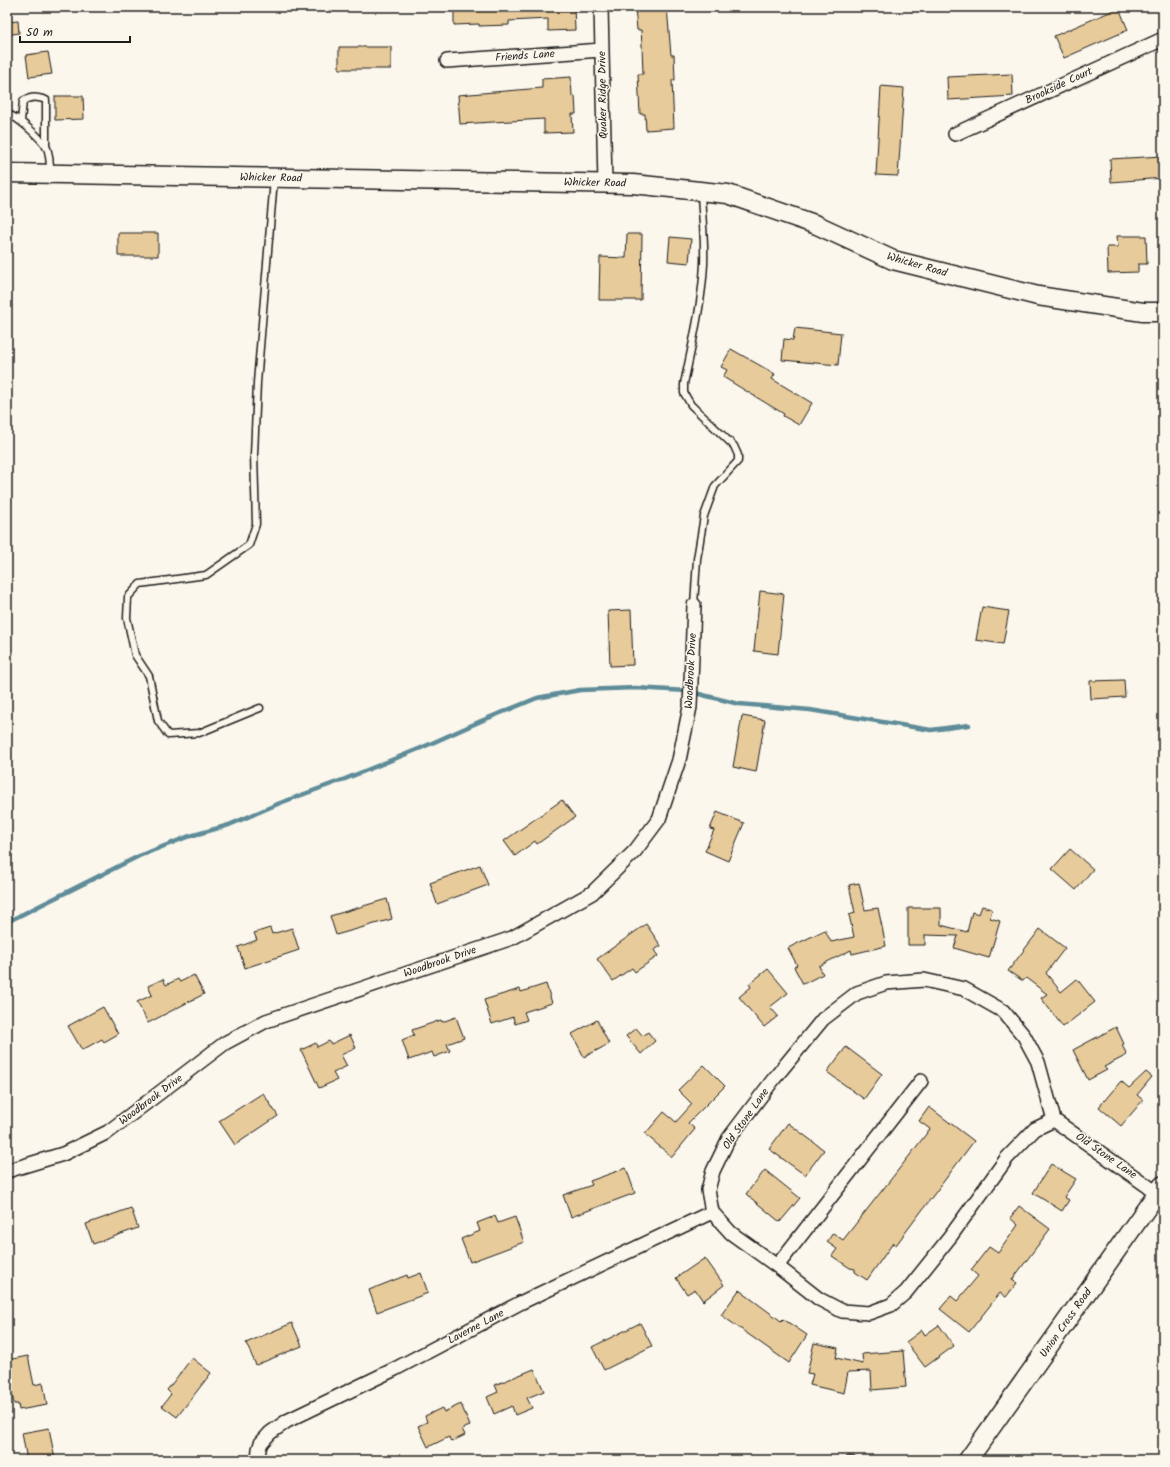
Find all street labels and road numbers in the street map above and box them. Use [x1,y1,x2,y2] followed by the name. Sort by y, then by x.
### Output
[495,45,555,67] street label: Friends Lane
[593,51,613,139] street label: Quaker Ridge Drive
[1022,62,1096,110] street label: Brookside Court
[240,168,303,188] street label: Whicker Road
[564,173,627,193] street label: Whicker Road
[885,248,950,282] street label: Whicker Road
[680,633,702,709] street label: Woodbrook Drive
[401,941,479,983] street label: Woodbrook Drive
[115,1070,187,1130] street label: Woodbrook Drive
[718,1084,774,1153] street label: Old Stone Lane
[1072,1128,1141,1184] street label: Old Stone Lane
[1035,1284,1097,1361] street label: Union Cross Road
[445,1305,507,1349] street label: Laverne Lane

